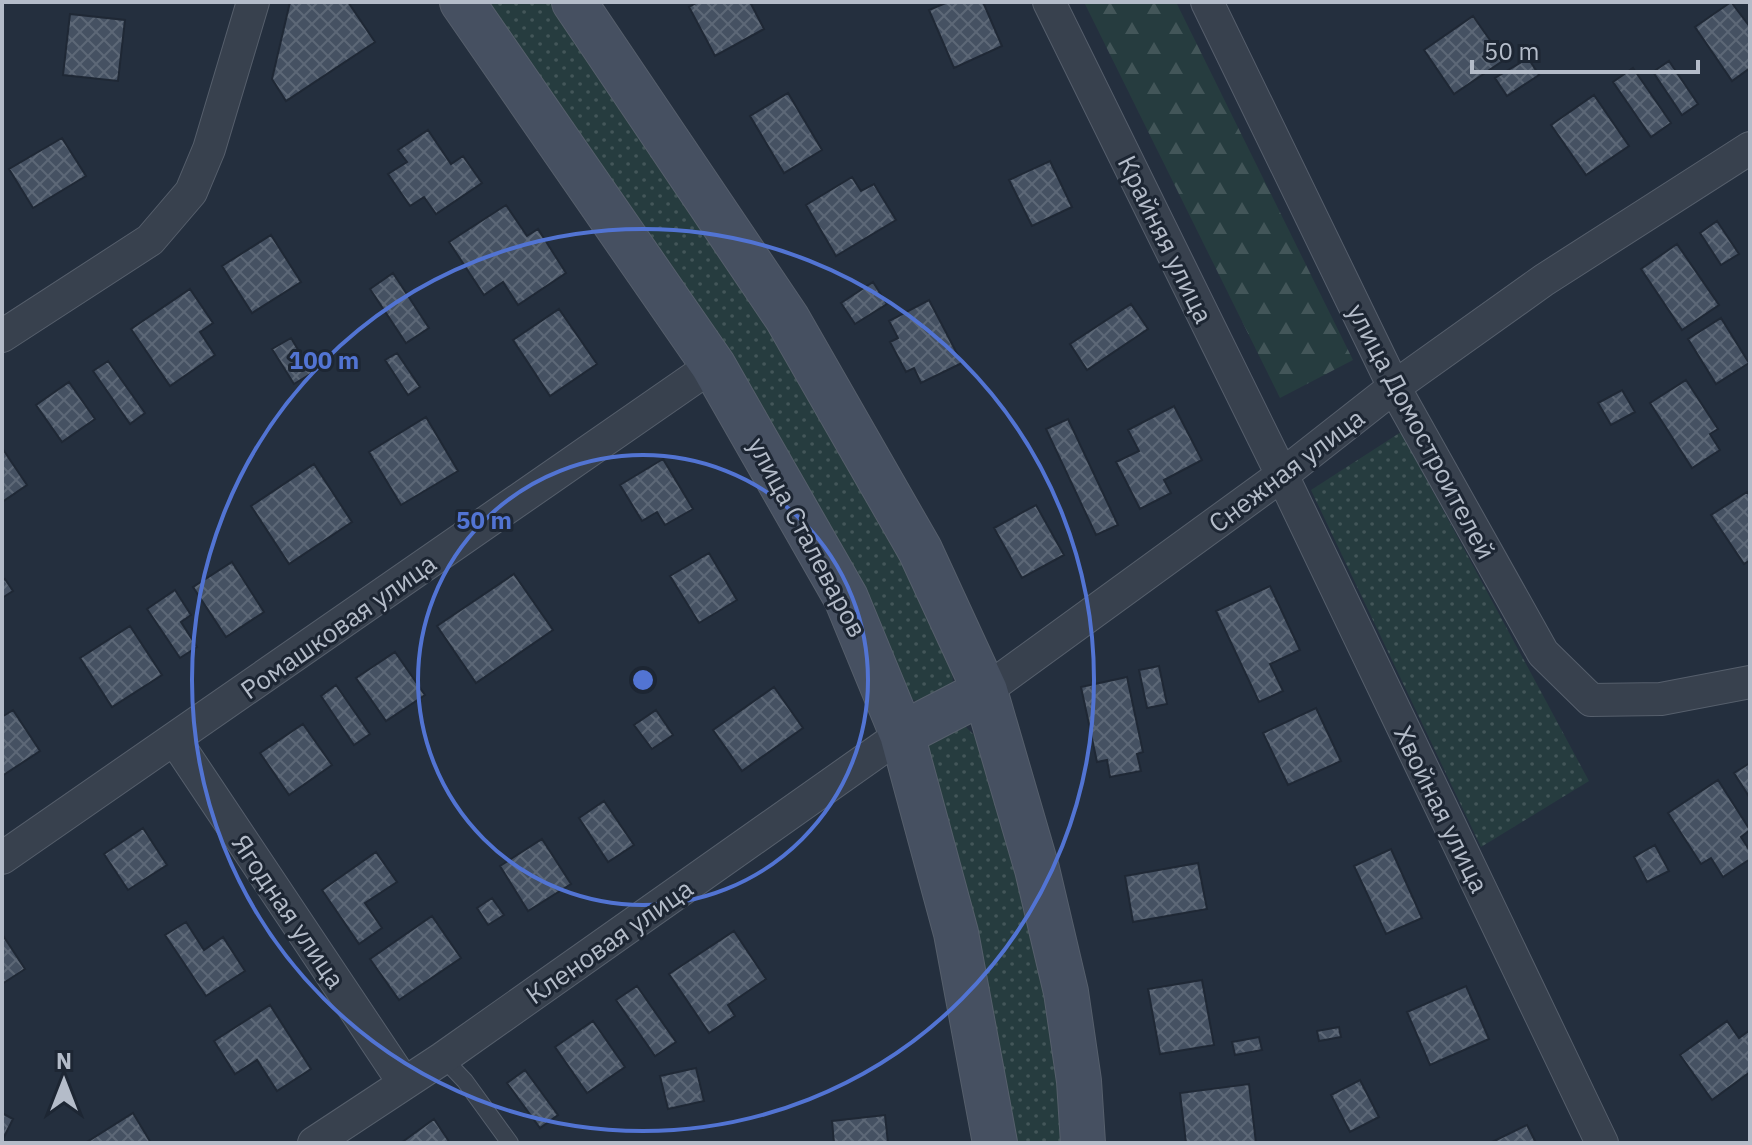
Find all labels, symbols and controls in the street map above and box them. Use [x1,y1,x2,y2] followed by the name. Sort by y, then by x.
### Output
[1472,24,1698,74] scale bar
[1484,35,1539,67] text: 50 m
[1111,149,1221,329] street label: Крайняя улица
[1340,297,1504,565] street label: улица Домостроителей
[289,344,359,376] text: 100 m
[1201,400,1371,540] street label: Снежная улица
[741,431,875,643] street label: улица Сталеваров
[456,504,512,536] text: 50 m
[234,546,443,706] street label: Ромашковая улица
[629,666,657,694] centre of rings
[1387,720,1497,898] street label: Хвойная улица
[225,827,353,995] street label: Ягодная улица
[519,871,699,1011] street label: Кленовая улица
[24,1041,104,1121] north arrow
[56,1046,72,1075] text: N

